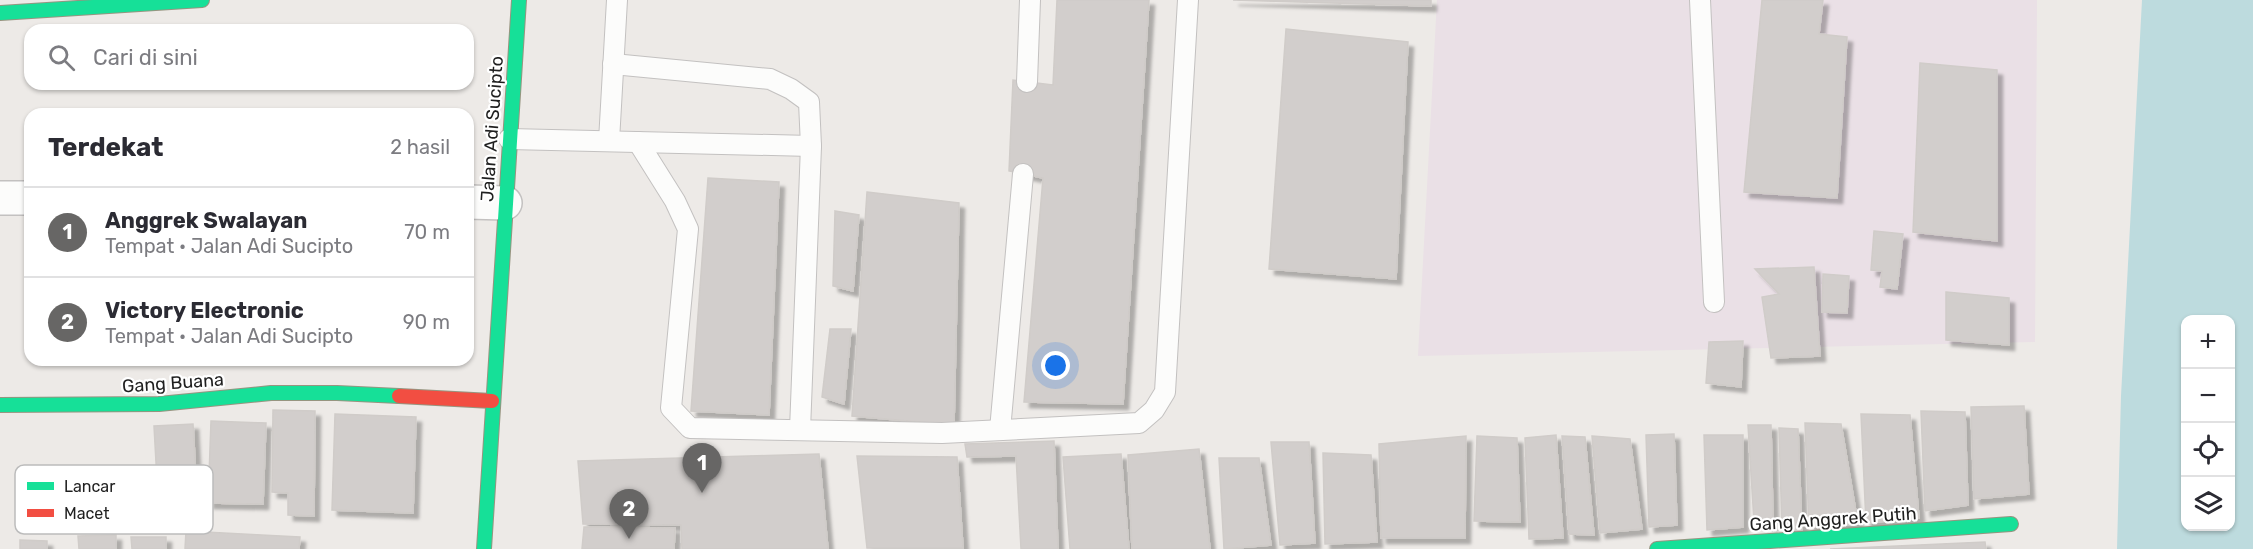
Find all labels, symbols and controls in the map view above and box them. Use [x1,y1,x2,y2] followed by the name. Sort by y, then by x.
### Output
[24,24,474,90] search box
[45,41,78,74] icon: search
[93,44,198,71] text: Cari di sini
[476,55,508,203] street label: Jalan Adi Sucipto
[48,132,163,163] text: Terdekat
[390,135,450,159] text: 2 hasil
[105,207,307,234] text: Anggrek Swalayan
[63,220,72,244] text: 1
[404,220,450,244] text: 70 m
[105,234,353,258] text: Tempat · Jalan Adi Sucipto
[105,297,304,324] text: Victory Electronic
[61,310,74,334] text: 2
[403,310,450,334] text: 90 m
[2181,315,2235,531] map controls
[2181,315,2235,369] button: +
[105,324,353,348] text: Tempat · Jalan Adi Sucipto
[1041,351,1070,380] your location
[121,368,225,398] street label: Gang Buana
[2181,369,2235,423] button: −
[2181,423,2235,477] button: locate
[682,444,722,493] pin: 1
[15,465,213,534] legend
[64,477,115,496] text: Lancar
[2181,477,2235,531] button: layers
[610,490,648,539] pin: 2
[1749,502,1917,536] street label: Gang Anggrek Putih
[64,504,110,523] text: Macet

